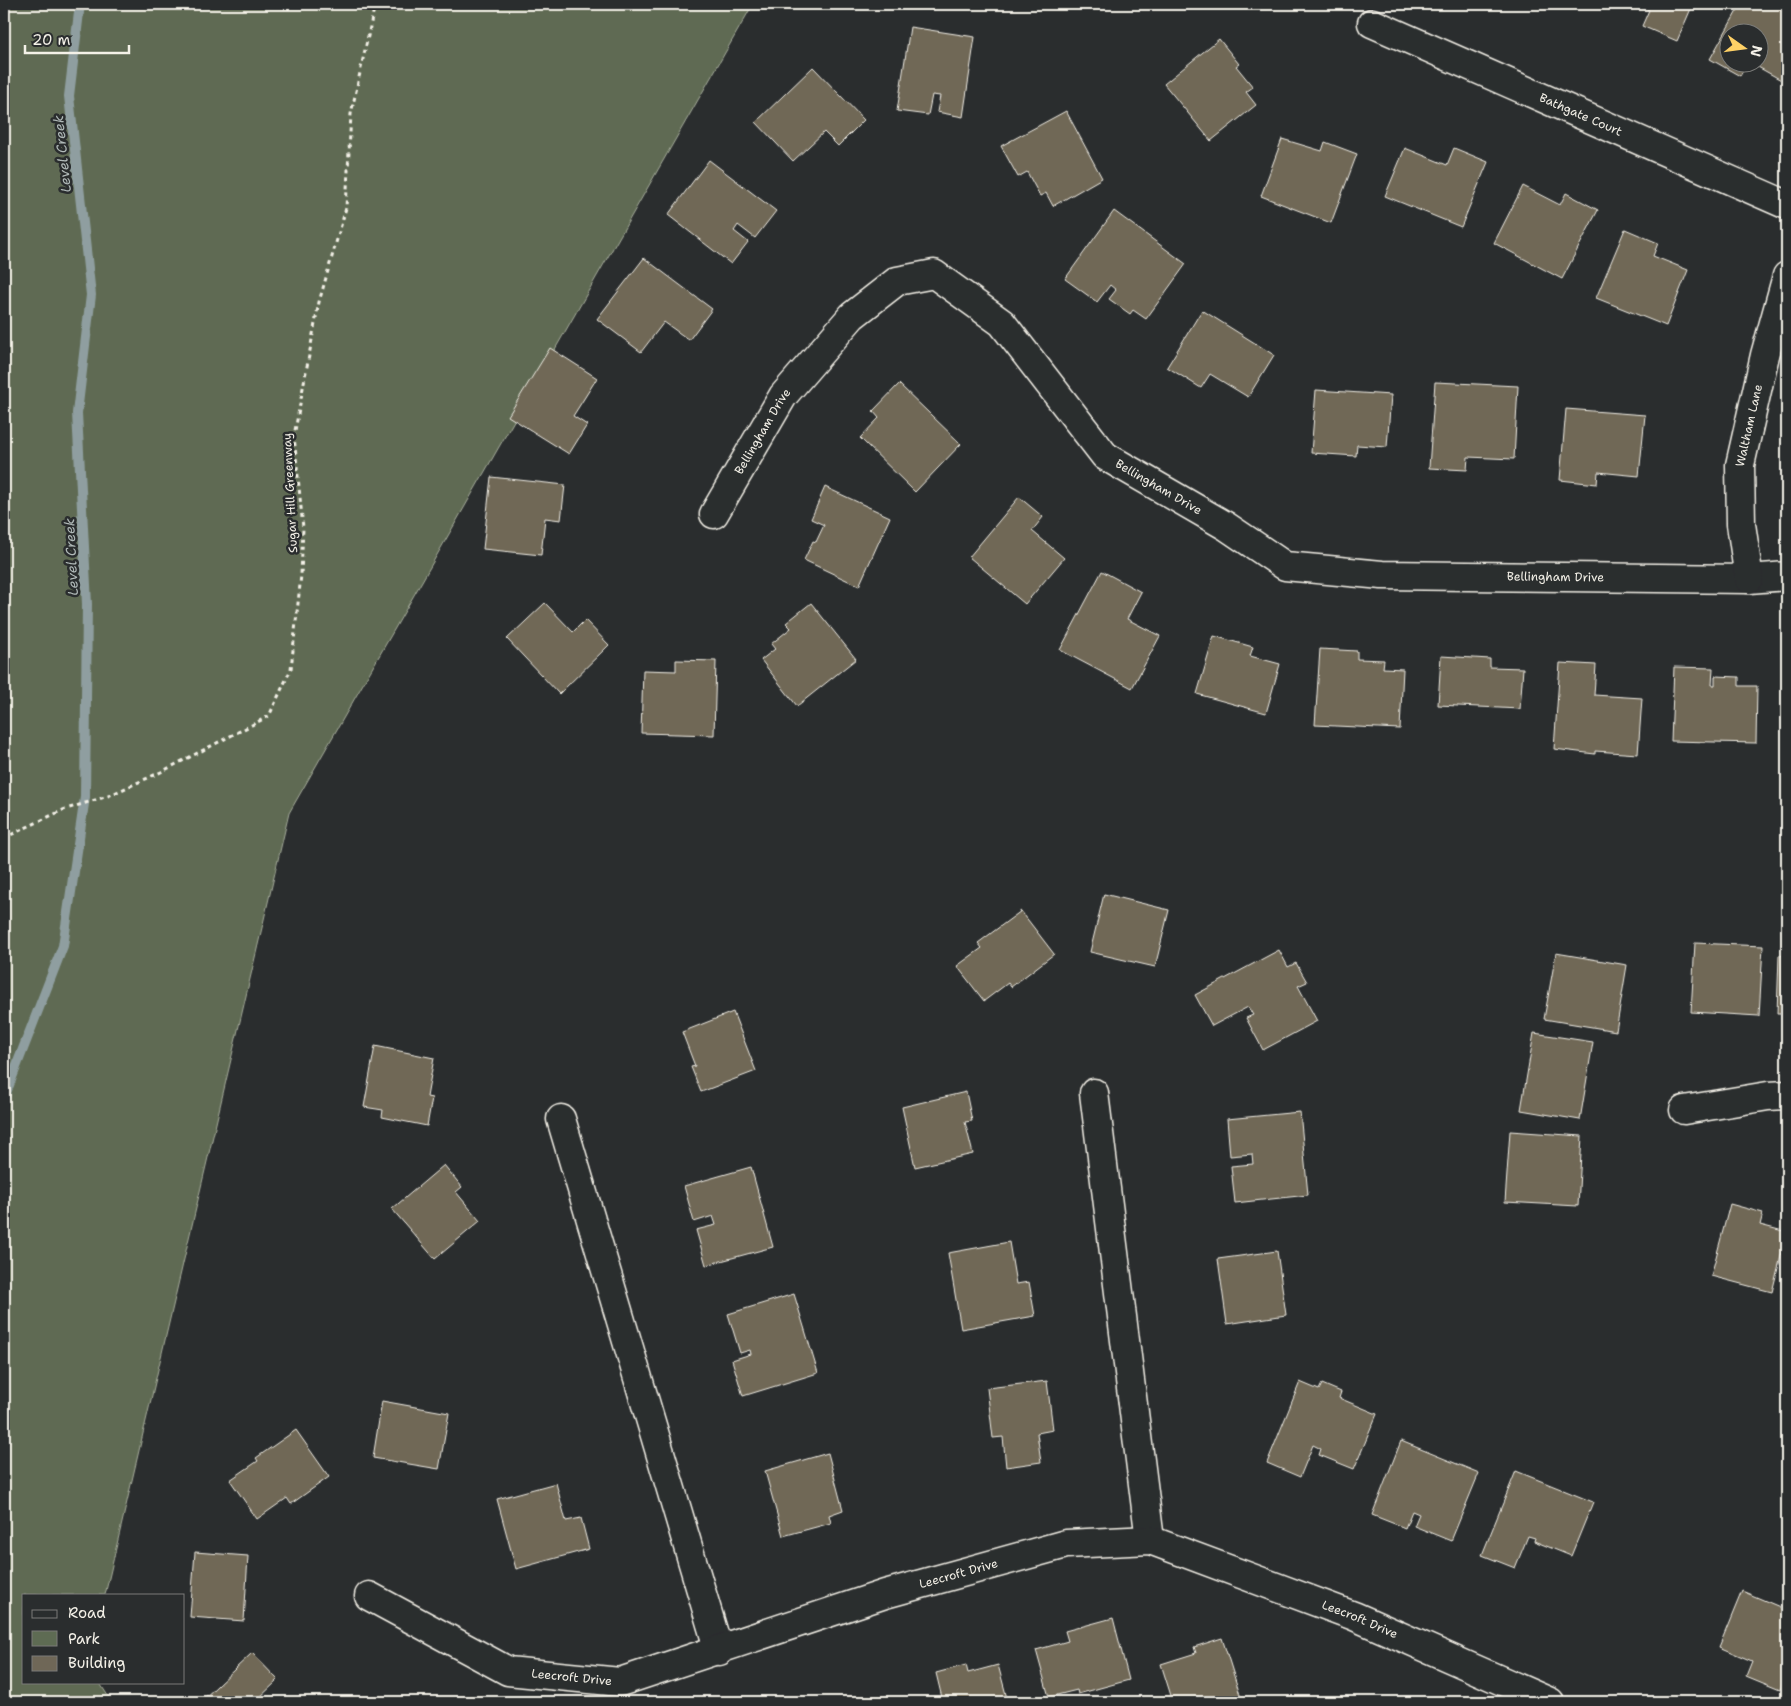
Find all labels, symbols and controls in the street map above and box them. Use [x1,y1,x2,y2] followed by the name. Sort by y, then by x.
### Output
[25,22,129,54] scale bar
[1718,22,1768,72] north arrow
[32,30,71,50] text: 20 m
[1747,44,1767,59] text: N
[1537,89,1625,140] street label: Bathgate Court
[49,114,75,194] water label: Level Creek
[1732,383,1766,468] street label: Waltham Lane
[731,385,794,477] street label: Bellingham Drive
[279,433,301,553] street label: Sugar Hill Greenway
[1112,456,1205,518] street label: Bellingham Drive
[60,518,82,596] water label: Level Creek
[1507,568,1604,585] street label: Bellingham Drive
[917,1555,1000,1592] street label: Leecroft Drive
[22,1594,185,1684] legend
[1320,1597,1401,1642] street label: Leecroft Drive
[68,1603,106,1623] text: Road
[68,1629,100,1649] text: Park
[68,1653,125,1673] text: Building
[531,1665,613,1689] street label: Leecroft Drive

